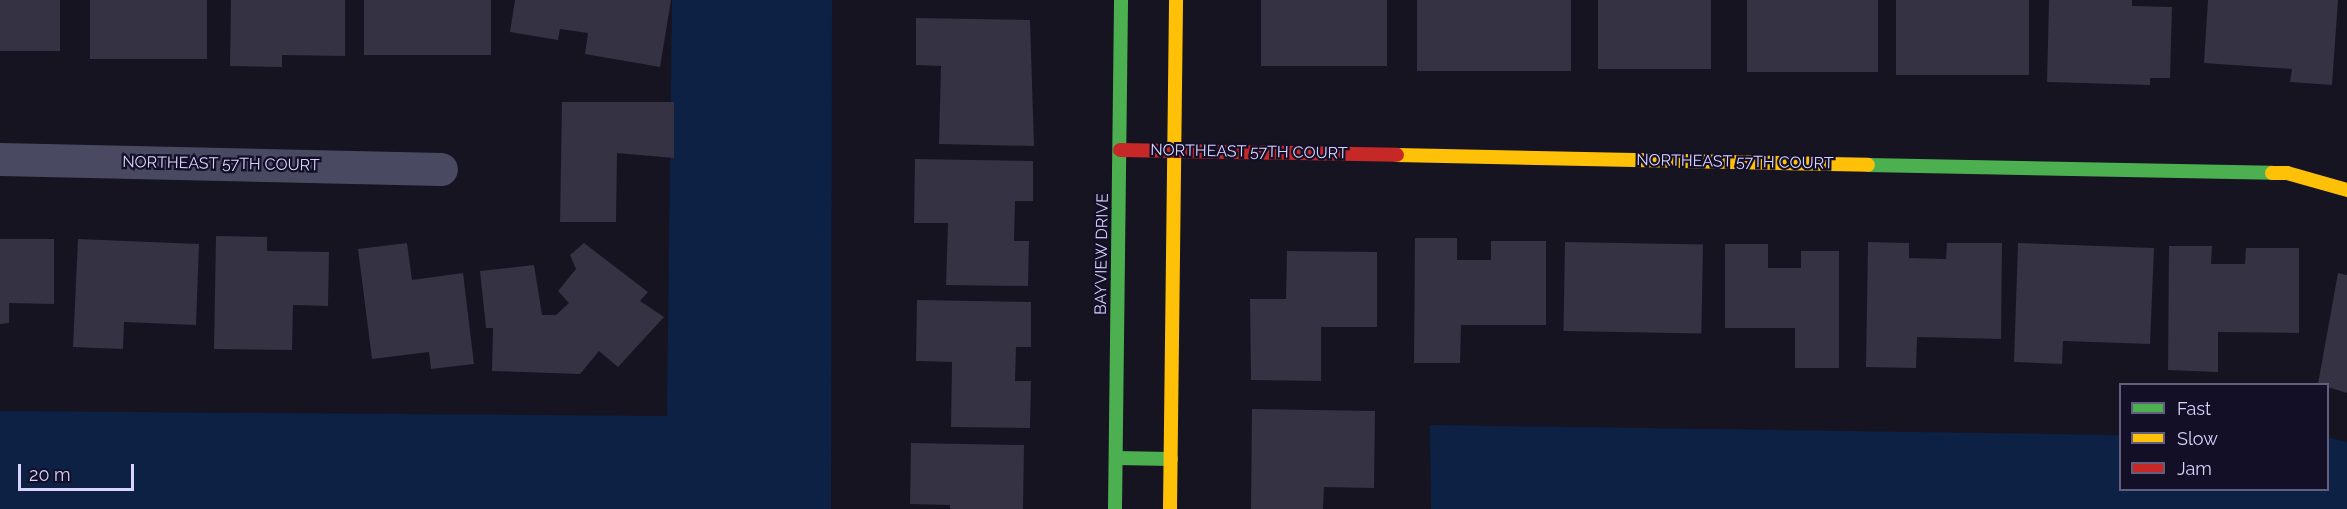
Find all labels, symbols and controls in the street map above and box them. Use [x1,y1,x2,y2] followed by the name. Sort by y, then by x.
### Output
[1150,141,1348,163] street label: NORTHEAST 57TH COURT
[1636,151,1834,173] street label: NORTHEAST 57TH COURT
[122,153,320,175] street label: NORTHEAST 57TH COURT
[1091,193,1113,315] street label: BAYVIEW DRIVE
[2119,383,2329,491] legend
[2177,398,2211,419] text: Fast
[2177,428,2218,449] text: Slow
[21,452,136,490] scale bar
[2177,458,2212,479] text: Jam
[29,464,71,485] text: 20 m

